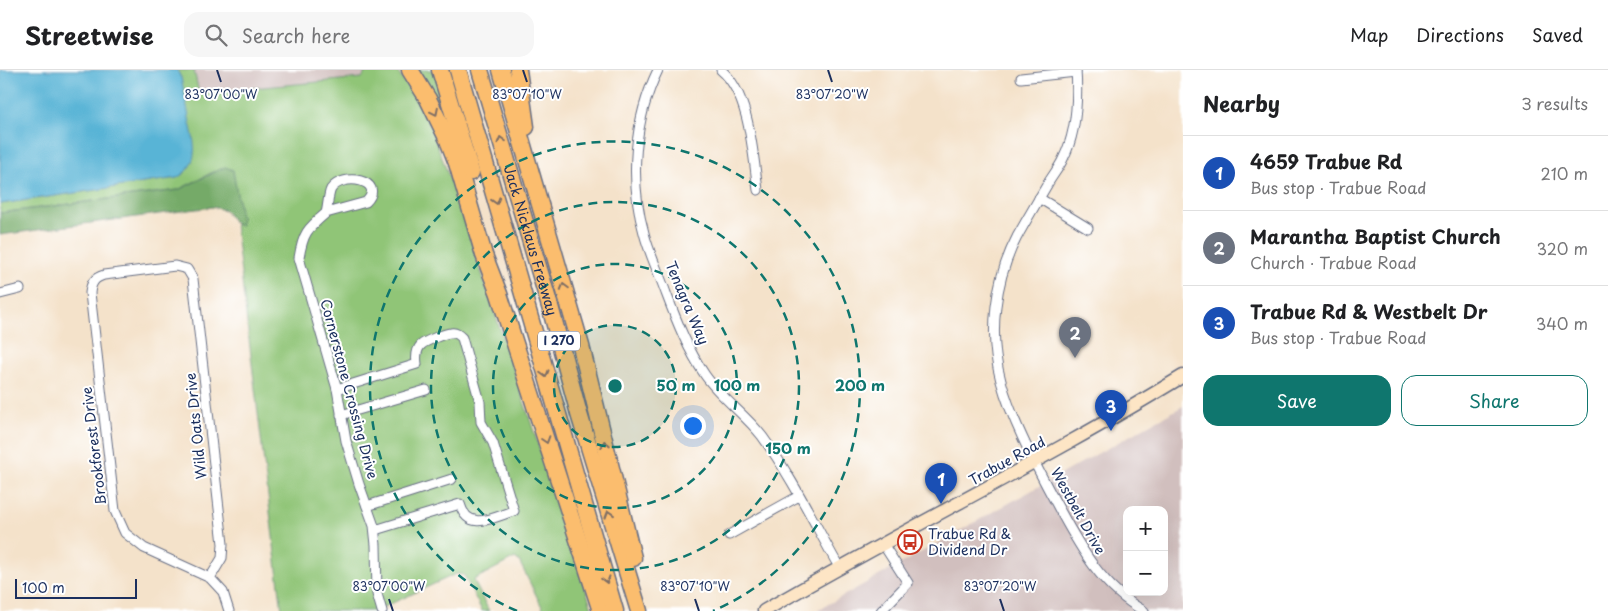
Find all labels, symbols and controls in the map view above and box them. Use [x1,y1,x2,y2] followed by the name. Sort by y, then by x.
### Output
[184,12,534,57] search box
[25,17,154,53] text: Streetwise
[202,21,230,49] icon: search
[242,21,350,49] text: Search here
[1350,21,1388,48] text: Map
[1416,21,1504,48] text: Directions
[1532,21,1583,48] text: Saved
[185,85,258,103] text: 83°07'00"W
[492,85,563,103] text: 83°07'10"W
[796,85,869,103] text: 83°07'20"W
[1203,87,1280,119] text: Nearby
[1521,91,1588,115] text: 3 results
[428,107,439,116] one-way arrow
[496,136,506,144] one-way arrow
[1250,147,1402,175] text: 4659 Trabue Rd
[1215,161,1223,185] text: 1
[1540,161,1588,185] text: 210 m
[499,163,563,318] street label: Jack Nicklaus Freeway
[1250,175,1426,199] text: Bus stop · Trabue Road
[491,196,501,204] one-way arrow
[1250,222,1501,250] text: Marantha Baptist Church
[1213,236,1225,260] text: 2
[1537,236,1588,260] text: 320 m
[1250,250,1417,274] text: Church · Trabue Road
[660,258,715,348] street label: Tenagra Way
[560,284,570,292] one-way arrow
[315,297,384,481] street label: Cornerstone Crossing Drive
[1250,297,1488,325] text: Trabue Rd & Westbelt Dr
[1214,311,1224,335] text: 3
[1536,311,1588,335] text: 340 m
[1059,317,1091,358] pin: 2
[1250,325,1426,349] text: Bus stop · Trabue Road
[538,332,580,350] road number: I 270
[540,369,550,377] one-way arrow
[179,372,212,480] street label: Wild Oats Drive
[657,373,695,396] text: 50 m
[714,373,760,396] text: 100 m
[835,373,885,396] text: 200 m
[1203,375,1391,426] button: Save
[1401,375,1588,426] button: Share
[606,377,624,395] centre of rings
[76,386,111,506] street label: Brookforest Drive
[1095,390,1127,431] pin: 3
[680,413,706,439] your location
[965,431,1049,490] street label: Trabue Road
[540,435,550,444] one-way arrow
[765,436,811,459] text: 150 m
[600,440,611,449] one-way arrow
[925,463,957,504] pin: 1
[1046,463,1111,558] street label: Westbelt Drive
[1123,506,1168,596] map controls
[1123,506,1168,551] button: +
[605,511,615,519] one-way arrow
[928,523,1012,560] place label: Trabue Rd & Dividend Dr
[897,529,923,555] bus stop icon: Trabue Rd & Dividend Dr
[1123,551,1168,596] button: −
[600,575,610,584] one-way arrow
[15,576,138,599] scale bar
[22,577,65,598] text: 100 m
[353,577,426,595] text: 83°07'00"W
[660,577,731,595] text: 83°07'10"W
[964,577,1037,595] text: 83°07'20"W

